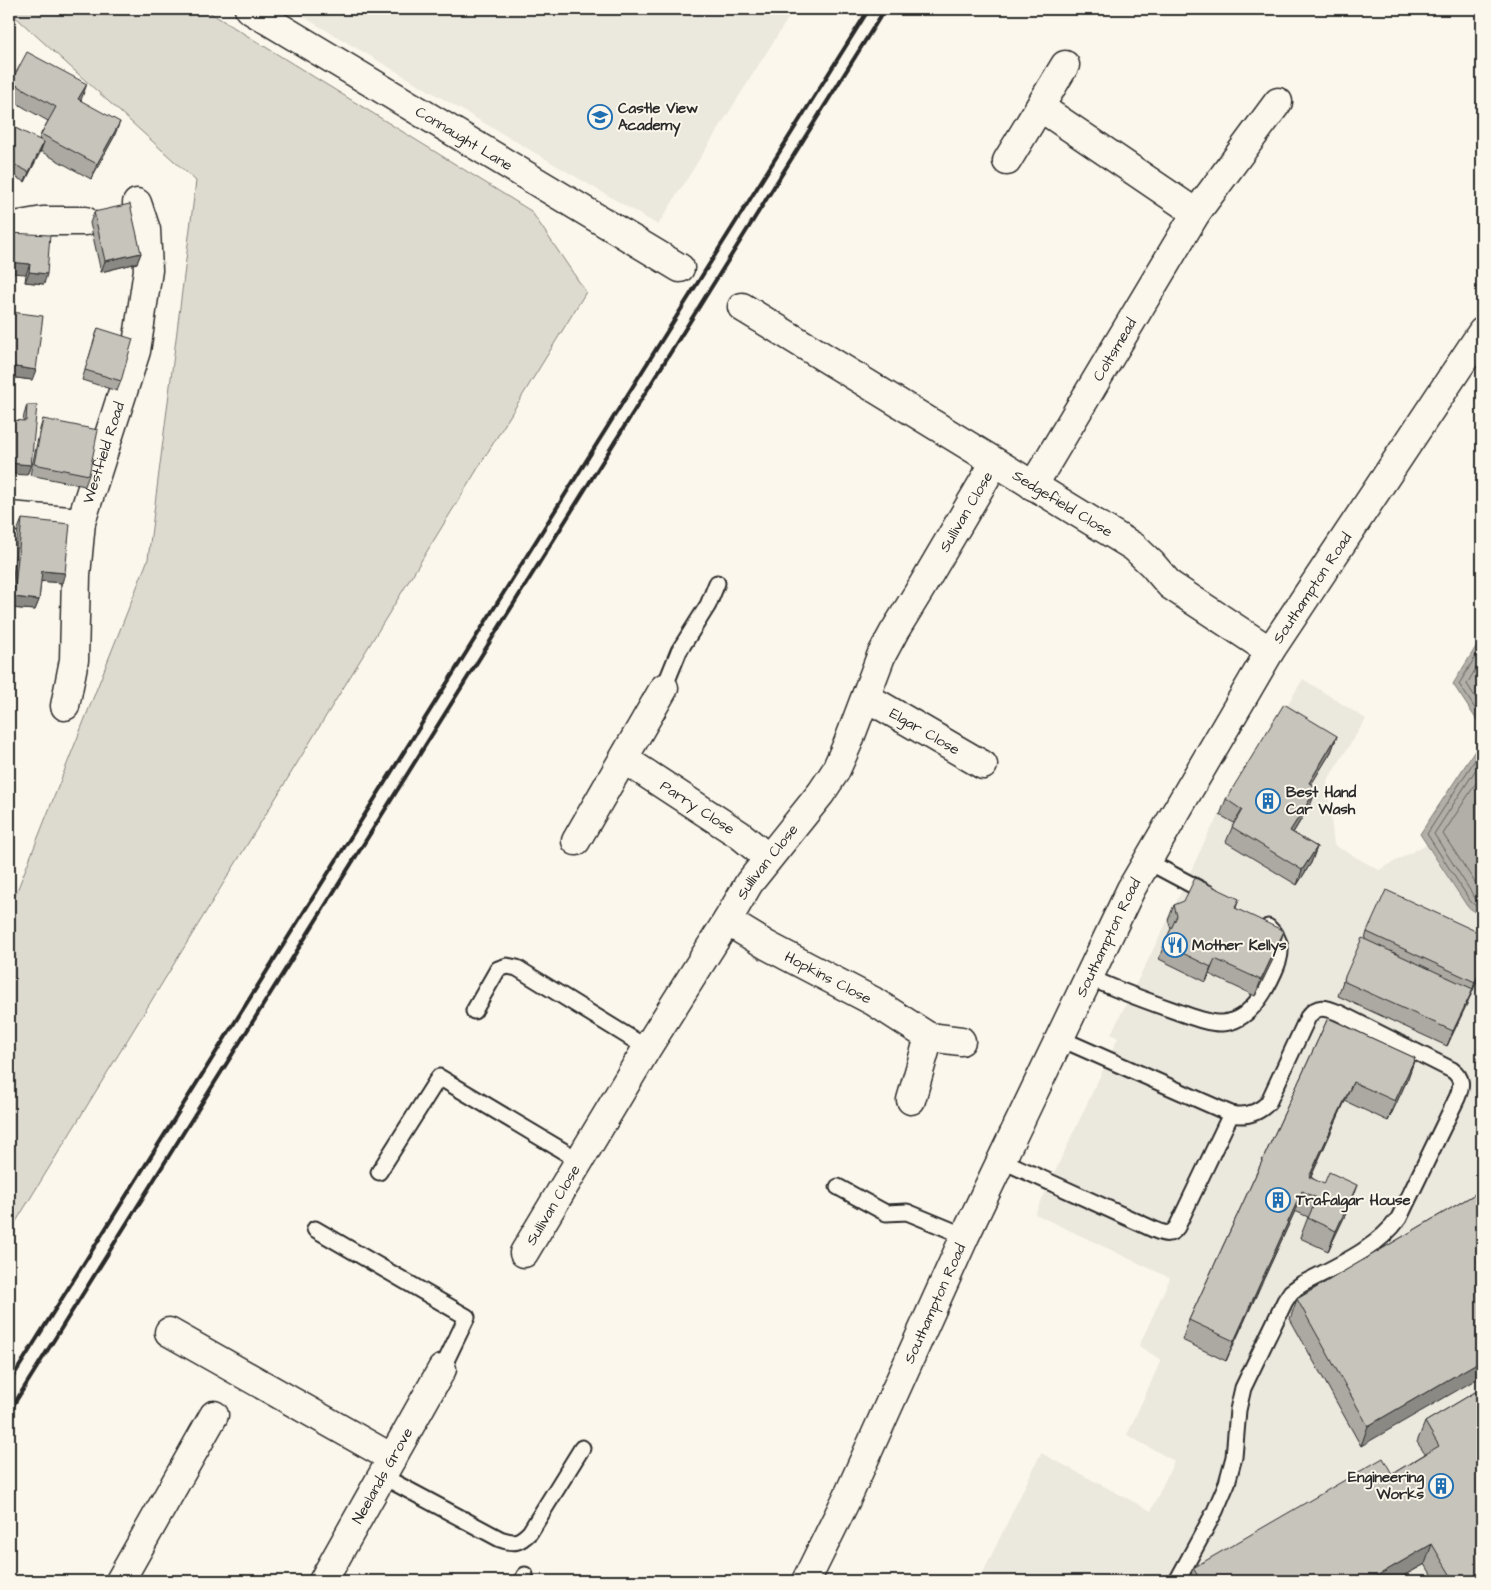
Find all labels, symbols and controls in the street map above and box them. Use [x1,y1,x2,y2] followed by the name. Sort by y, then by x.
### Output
[618,98,698,137] place label: Castle View Academy
[411,101,517,176] street label: Connaught Lane
[587,104,613,130] school or university icon: Castle View Academy
[1088,314,1142,385] street label: Coltsmead
[78,399,130,506] street label: Westfield Road
[1008,465,1116,542] street label: Sedgefield Close
[934,468,998,556] street label: Sullivan Close
[1268,528,1357,648] street label: Southampton Road
[886,703,964,760] street label: Elgar Close
[656,776,739,840] street label: Parry Close
[1286,782,1357,820] place label: Best Hand Car Wash
[1255,788,1281,814] building icon: Best Hand Car Wash
[732,820,803,903] street label: Sullivan Close
[1071,874,1146,1000] street label: Southampton Road
[1162,932,1188,958] restaurant icon: Mother Kellys
[1192,935,1287,957] place label: Mother Kellys
[781,947,875,1009] street label: Hopkins Close
[521,1161,585,1249] street label: Sullivan Close
[1265,1187,1291,1213] building icon: Trafalgar House
[1295,1190,1411,1213] place label: Trafalgar House
[899,1240,971,1367] street label: Southampton Road
[347,1424,418,1528] street label: Neelands Grove
[1348,1467,1424,1505] place label: Engineering Works
[1428,1473,1454,1499] building icon: Engineering Works

